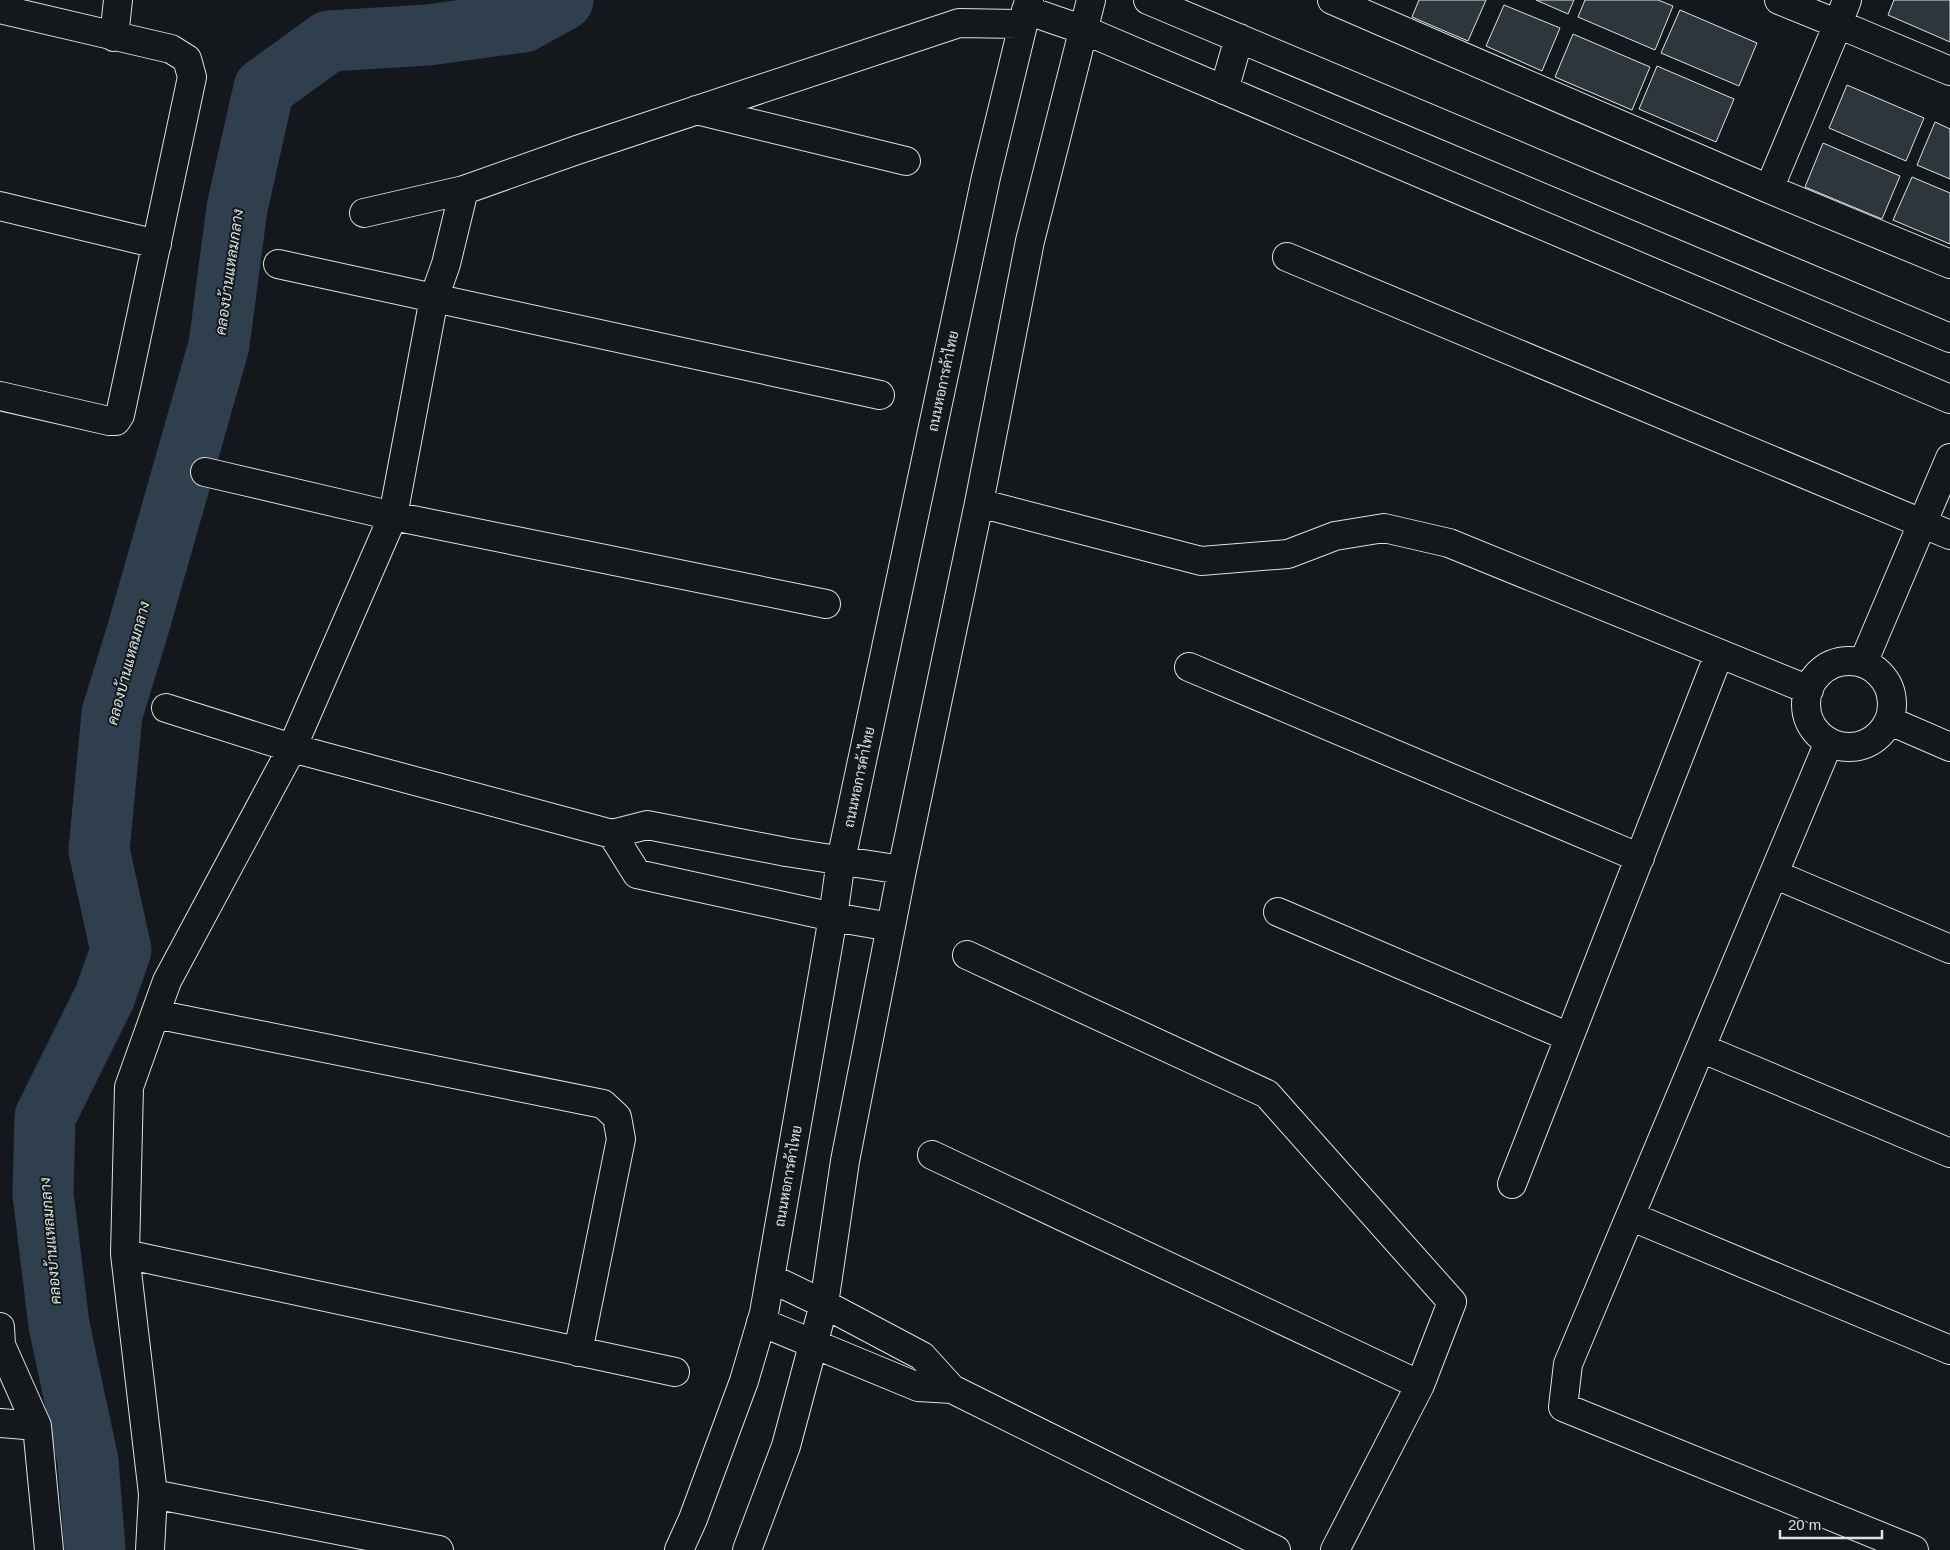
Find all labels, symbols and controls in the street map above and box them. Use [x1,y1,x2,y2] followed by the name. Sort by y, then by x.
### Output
[211,207,246,336] water label: คลองบ้านแหลมกลาง
[924,329,961,433] street label: ถนนหอการค้าไทย
[102,599,153,727] water label: คลองบ้านแหลมกลาง
[840,725,877,829] street label: ถนนหอการค้าไทย
[770,1124,805,1228] street label: ถนนหอการค้าไทย
[35,1177,64,1305] water label: คลองบ้านแหลมกลาง
[1780,1508,1882,1540] scale bar
[1788,1516,1821,1533] text: 20 m

